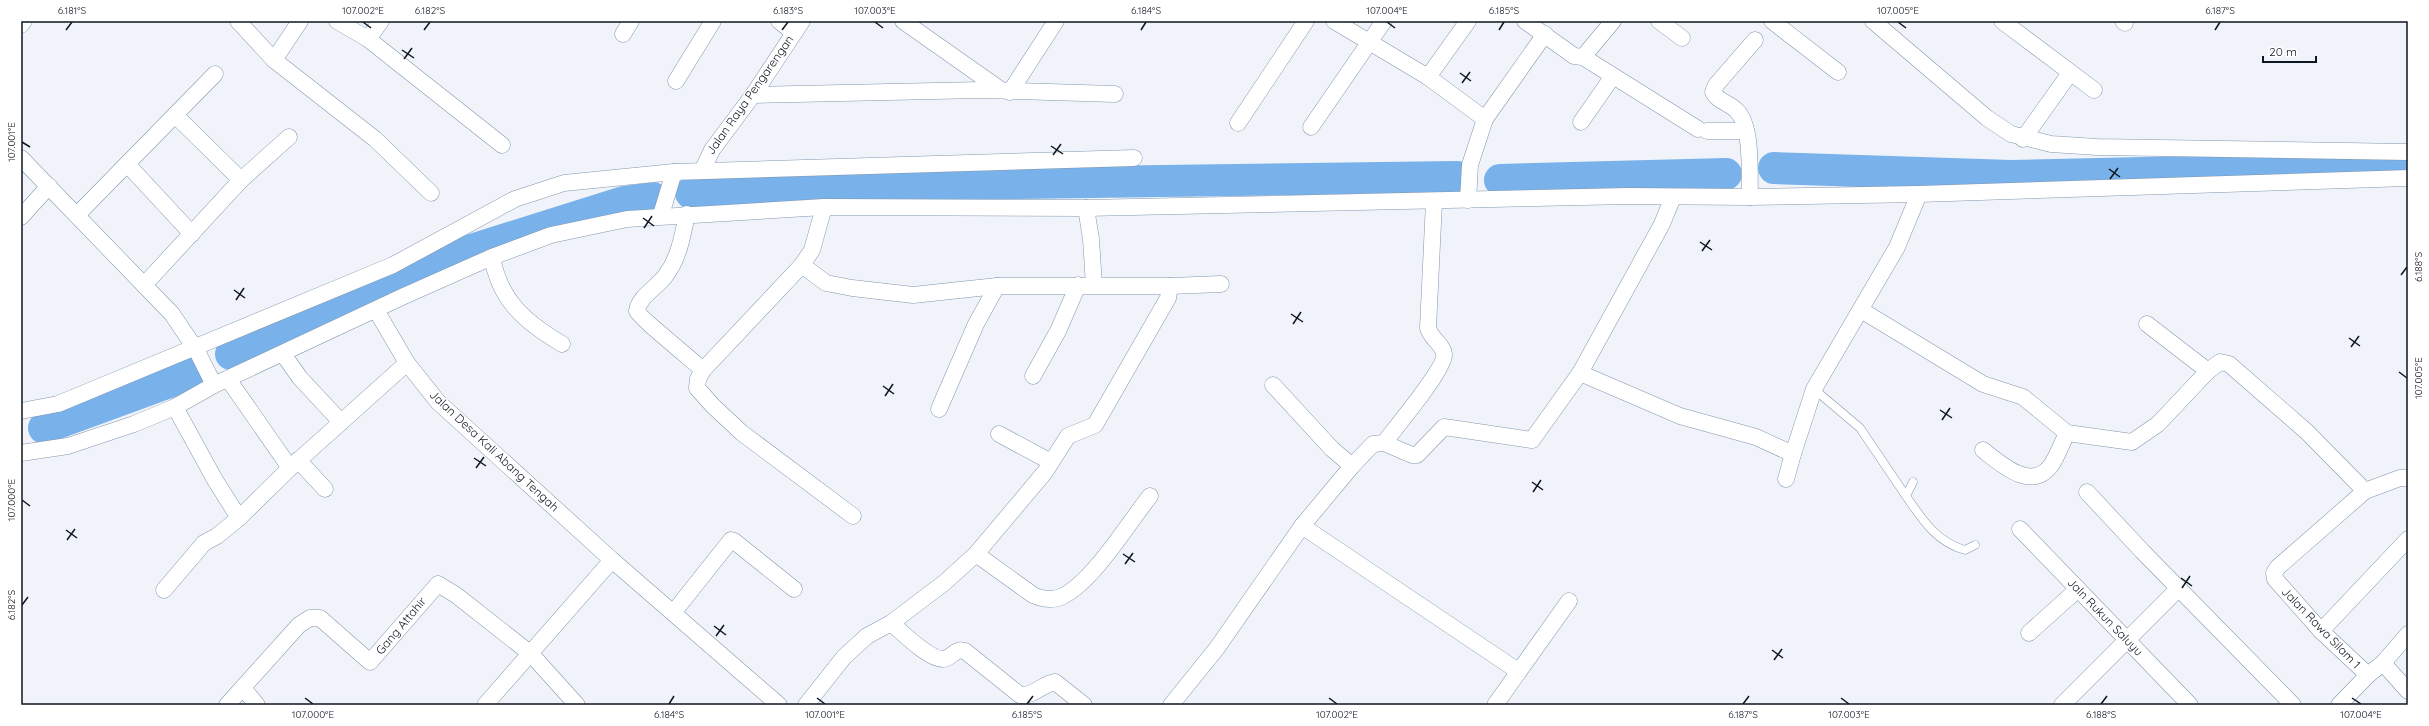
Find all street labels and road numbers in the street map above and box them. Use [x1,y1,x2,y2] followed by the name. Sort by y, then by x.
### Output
[703,32,797,157] street label: Jalan Raya Pengarengan
[427,387,562,514] street label: Jalan Desa Kali Abang Tengah
[2064,575,2146,659] street label: Jaln Rukun Saluyu
[2279,584,2364,671] street label: Jalan Rawa Silam 1
[372,594,429,658] street label: Gang Attahir

